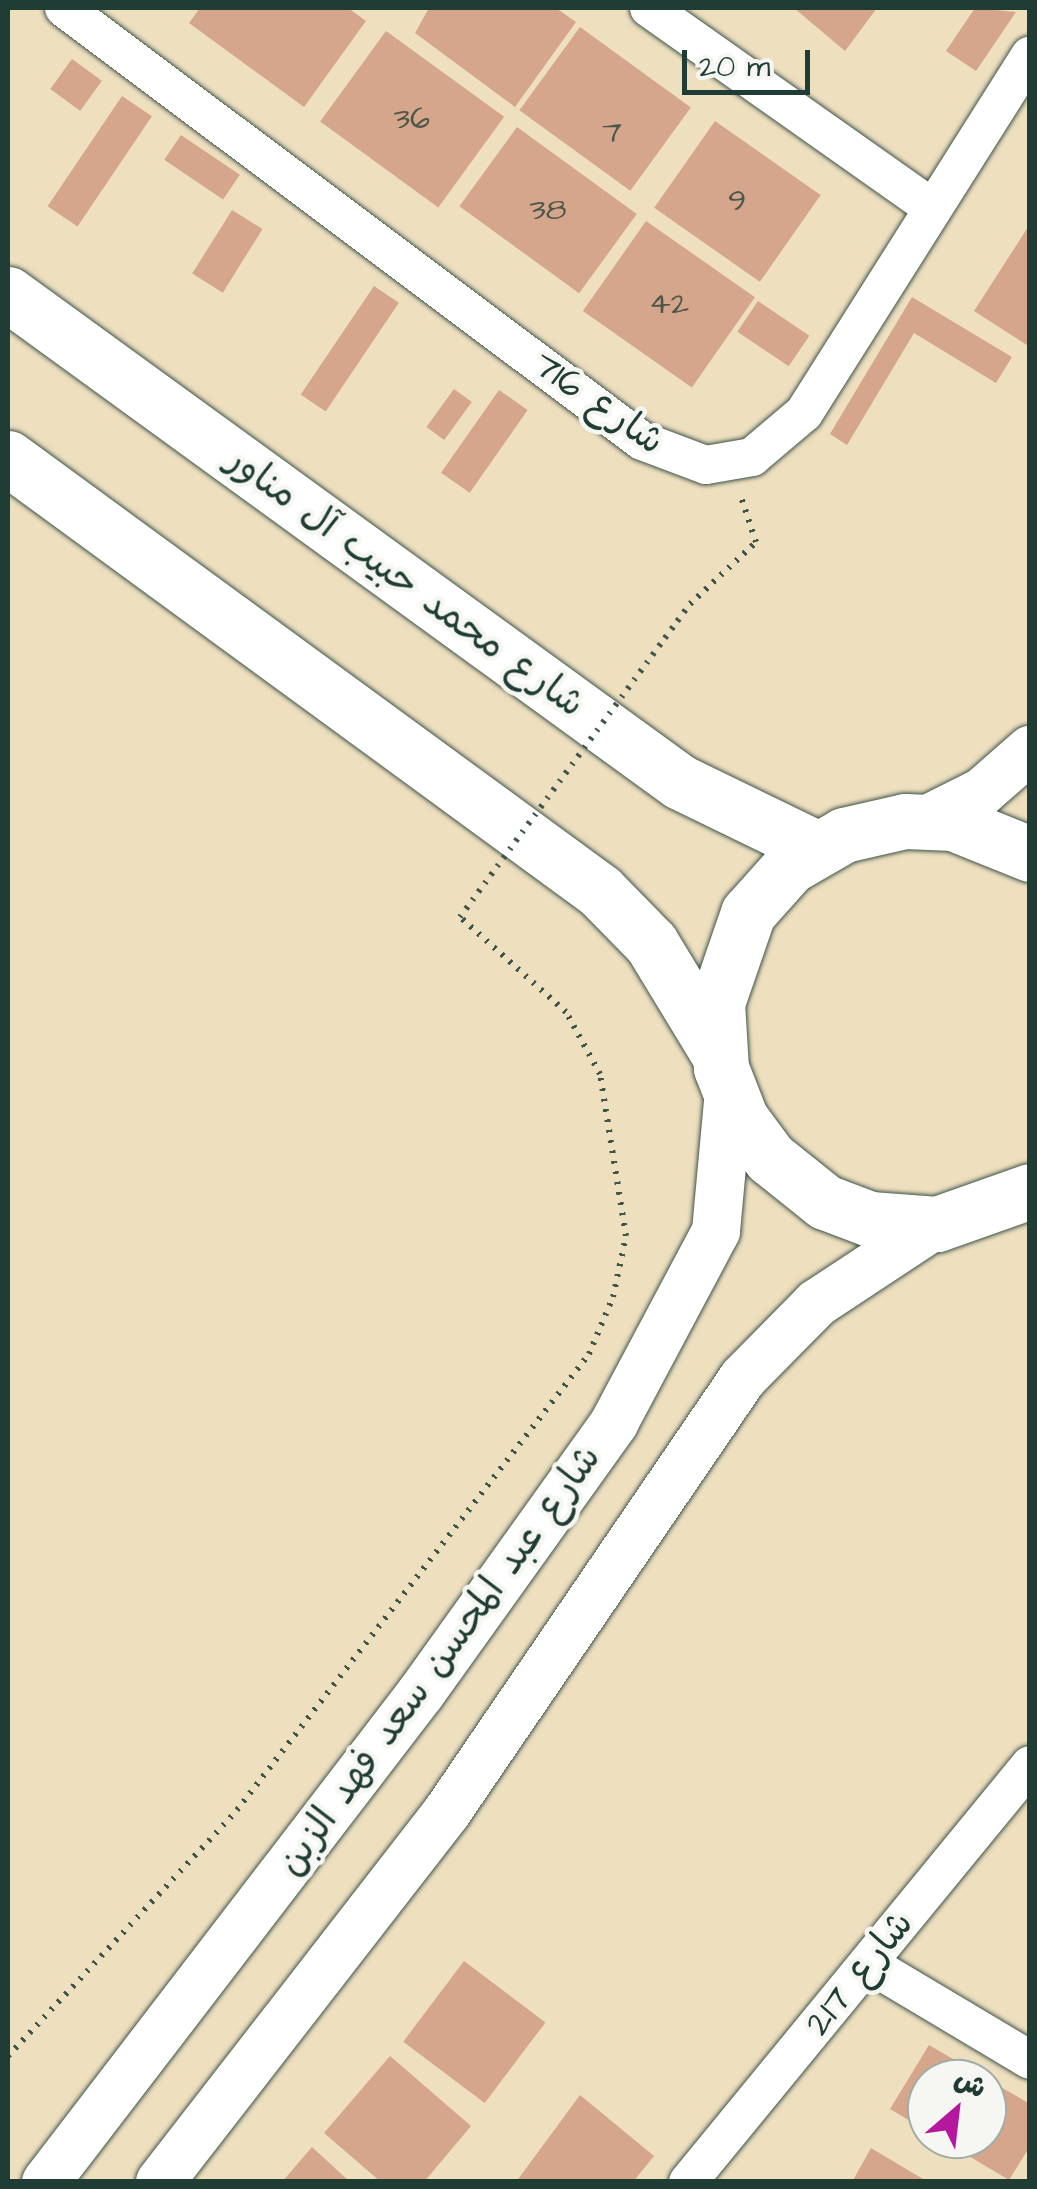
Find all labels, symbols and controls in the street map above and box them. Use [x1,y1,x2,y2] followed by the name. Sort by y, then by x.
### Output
[687,30,814,92] scale bar
[699,46,770,88] text: 20 m
[394,100,430,138] house number: 36
[602,114,622,152] house number: 7
[728,182,746,220] house number: 9
[529,191,567,229] house number: 38
[649,285,689,323] house number: 42
[524,342,672,466] street label: شارع 716
[217,438,593,728] street label: شارع محمد حبيب آل مناور
[268,1437,612,1885] street label: شارع عبد المحسن سعد فهد الزبن
[796,1902,924,2046] street label: شارع 217
[907,2059,1007,2159] north arrow
[948,2059,993,2108] text: ش

